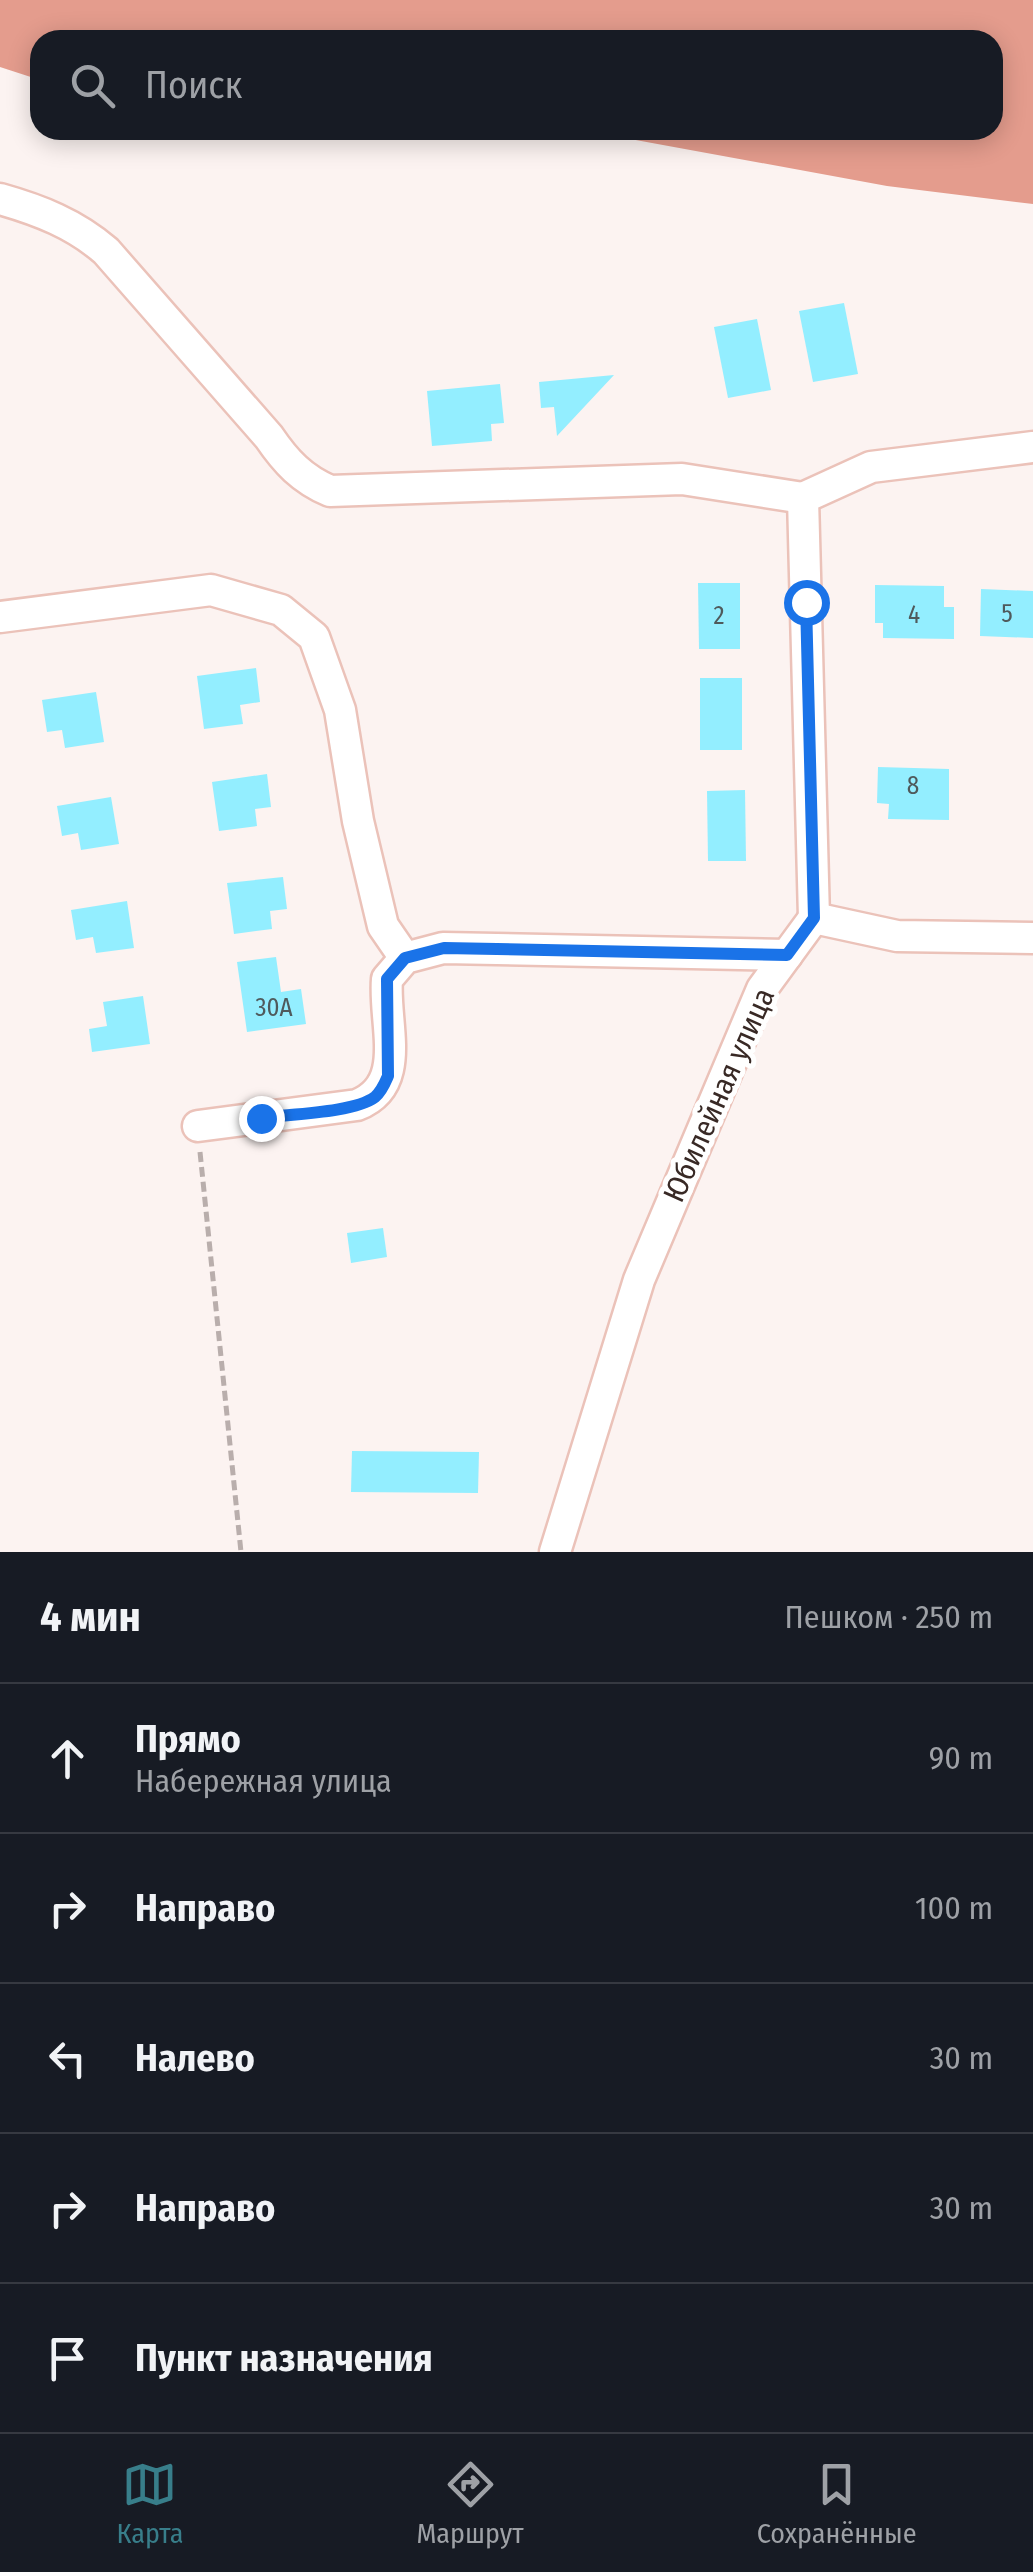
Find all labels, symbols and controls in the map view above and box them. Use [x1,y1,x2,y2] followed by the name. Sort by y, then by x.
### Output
[30,30,1003,140] search box
[65,58,120,113] icon: search
[145,62,242,108] text: Поиск
[784,580,830,626] route start
[1001,599,1013,629] house number: 5
[908,600,920,630] house number: 4
[713,601,725,631] house number: 2
[907,771,919,801] house number: 8
[656,982,782,1208] street label: Юбилейная улица
[255,993,293,1023] house number: 30А
[239,1096,285,1142] route end
[40,1592,141,1642] text: 4 мин
[785,1598,993,1636] text: Пешком · 250 m
[135,1716,241,1762] text: Прямо
[40,1731,95,1786] icon: ahead
[929,1739,993,1777] text: 90 m
[135,1762,392,1800] text: Набережная улица
[40,1881,95,1936] icon: right
[135,1885,275,1931] text: Направо
[915,1889,993,1927] text: 100 m
[40,2031,95,2086] icon: left
[135,2035,255,2081] text: Налево
[930,2039,993,2077] text: 30 m
[40,2181,95,2236] icon: right
[135,2185,275,2231] text: Направо
[930,2189,993,2227] text: 30 m
[40,2331,95,2386] icon: arrive
[135,2335,433,2381] text: Пункт назначения
[117,2457,183,2550] tab: Карта
[416,2457,524,2550] tab: Маршрут
[757,2457,916,2550] tab: Сохранённые

